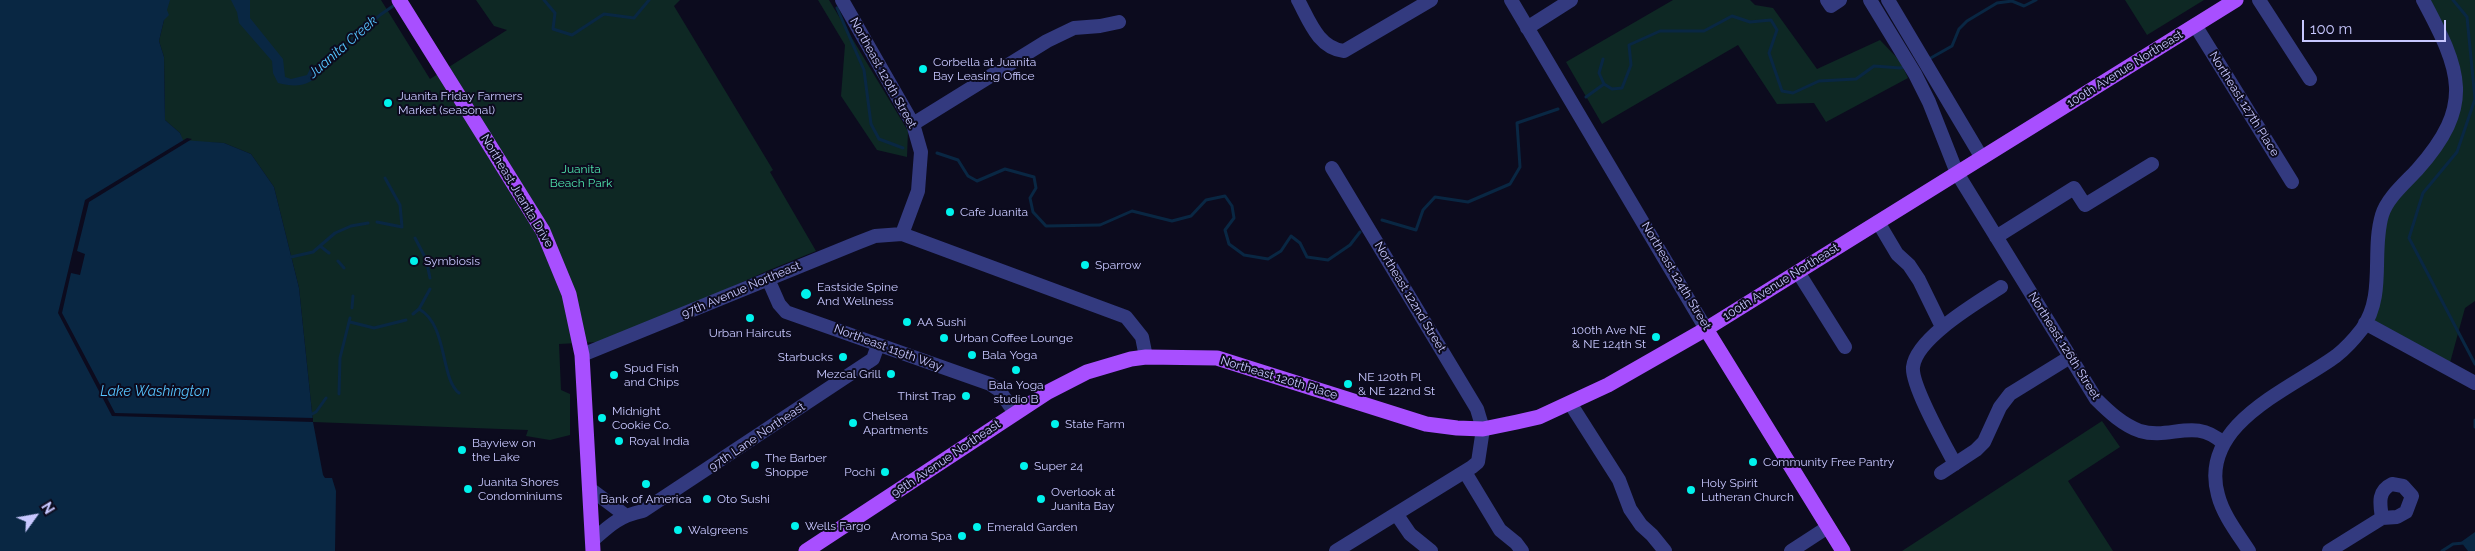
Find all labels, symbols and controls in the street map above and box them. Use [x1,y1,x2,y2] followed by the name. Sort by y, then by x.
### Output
[2305,10,2449,42] scale bar
[305,12,381,82] water label: Juanita Creek
[847,15,919,131] street label: Northeast 120th Street
[2310,20,2352,38] text: 100 m
[2064,27,2186,111] street label: 100th Avenue Northeast
[2206,49,2282,159] street label: Northeast 127th Place
[933,55,1036,83] place label: Corbella at Juanita Bay Leasing Office
[917,63,929,75] marker: Corbella at Juanita Bay Leasing Office
[398,89,523,117] place label: Juanita Friday Farmers Market (seasonal)
[382,97,394,109] marker: Juanita Friday Farmers Market (seasonal)
[478,132,556,250] street label: Northeast Juanita Drive
[550,162,612,190] park label: Juanita Beach Park
[960,205,1028,219] place label: Cafe Juanita
[944,206,956,218] marker: Cafe Juanita
[1638,219,1714,333] street label: Northeast 124th Street
[1371,239,1449,355] street label: Northeast 122nd Street
[1720,240,1842,324] street label: 100th Avenue Northeast
[424,254,480,268] place label: Symbiosis
[408,255,420,267] marker: Symbiosis
[679,258,803,322] street label: 97th Avenue Northeast
[1095,258,1141,272] place label: Sparrow
[1079,259,1091,271] marker: Sparrow
[817,280,898,308] place label: Eastside Spine And Wellness
[799,287,813,301] marker: Eastside Spine And Wellness
[2025,290,2103,402] street label: Northeast 126th Street
[744,312,756,324] marker: Urban Haircuts
[917,315,966,329] place label: AA Sushi
[901,316,913,328] marker: AA Sushi
[832,322,944,374] street label: Northeast 119th Way
[1572,323,1646,351] place label: 100th Ave NE & NE 124th St
[709,326,791,340] place label: Urban Haircuts
[954,331,1073,345] place label: Urban Coffee Lounge
[1650,331,1662,343] marker: 100th Ave NE & NE 124th St
[938,332,950,344] marker: Urban Coffee Lounge
[982,348,1037,362] place label: Bala Yoga
[966,349,978,361] marker: Bala Yoga
[778,350,833,364] place label: Starbucks
[837,351,849,363] marker: Starbucks
[1219,353,1339,403] street label: Northeast 120th Place
[624,361,679,389] place label: Spud Fish and Chips
[1010,364,1022,376] marker: Bala Yoga studio B
[816,367,881,381] place label: Mezcal Grill
[885,368,897,380] marker: Mezcal Grill
[608,369,620,381] marker: Spud Fish and Chips
[1358,370,1435,398] place label: NE 120th Pl & NE 122nd St
[988,378,1044,406] place label: Bala Yoga studio B
[1342,378,1354,390] marker: NE 120th Pl & NE 122nd St
[100,384,210,400] water label: Lake Washington
[898,389,956,403] place label: Thirst Trap
[960,390,972,402] marker: Thirst Trap
[706,399,808,475] street label: 97th Lane Northeast
[612,404,671,432] place label: Midnight Cookie Co.
[863,409,928,437] place label: Chelsea Apartments
[596,412,608,424] marker: Midnight Cookie Co.
[847,417,859,429] marker: Chelsea Apartments
[889,417,1003,501] street label: 98th Avenue Northeast
[1065,417,1125,431] place label: State Farm
[1049,418,1061,430] marker: State Farm
[629,434,689,448] place label: Royal India
[613,435,625,447] marker: Royal India
[472,436,536,464] place label: Bayview on the Lake
[456,444,468,456] marker: Bayview on the Lake
[765,451,827,479] place label: The Barber Shoppe
[1763,455,1894,469] place label: Community Free Pantry
[1747,456,1759,468] marker: Community Free Pantry
[749,459,761,471] marker: The Barber Shoppe
[1034,459,1083,473] place label: Super 24
[1018,460,1030,472] marker: Super 24
[844,465,875,479] place label: Pochi
[879,466,891,478] marker: Pochi
[478,475,562,503] place label: Juanita Shores Condominiums
[1701,476,1794,504] place label: Holy Spirit Lutheran Church
[640,478,652,490] marker: Bank of America
[462,483,474,495] marker: Juanita Shores Condominiums
[1685,484,1697,496] marker: Holy Spirit Lutheran Church
[1051,485,1115,513] place label: Overlook at Juanita Bay
[10,491,60,541] north arrow
[600,492,692,506] place label: Bank of America
[717,492,770,506] place label: Oto Sushi
[701,493,713,505] marker: Oto Sushi
[1035,493,1047,505] marker: Overlook at Juanita Bay
[38,499,57,517] text: N
[805,519,871,533] place label: Wells Fargo
[789,520,801,532] marker: Wells Fargo
[987,520,1078,534] place label: Emerald Garden
[971,521,983,533] marker: Emerald Garden
[688,523,748,537] place label: Walgreens
[672,524,684,536] marker: Walgreens
[891,529,952,543] place label: Aroma Spa
[956,530,968,542] marker: Aroma Spa

